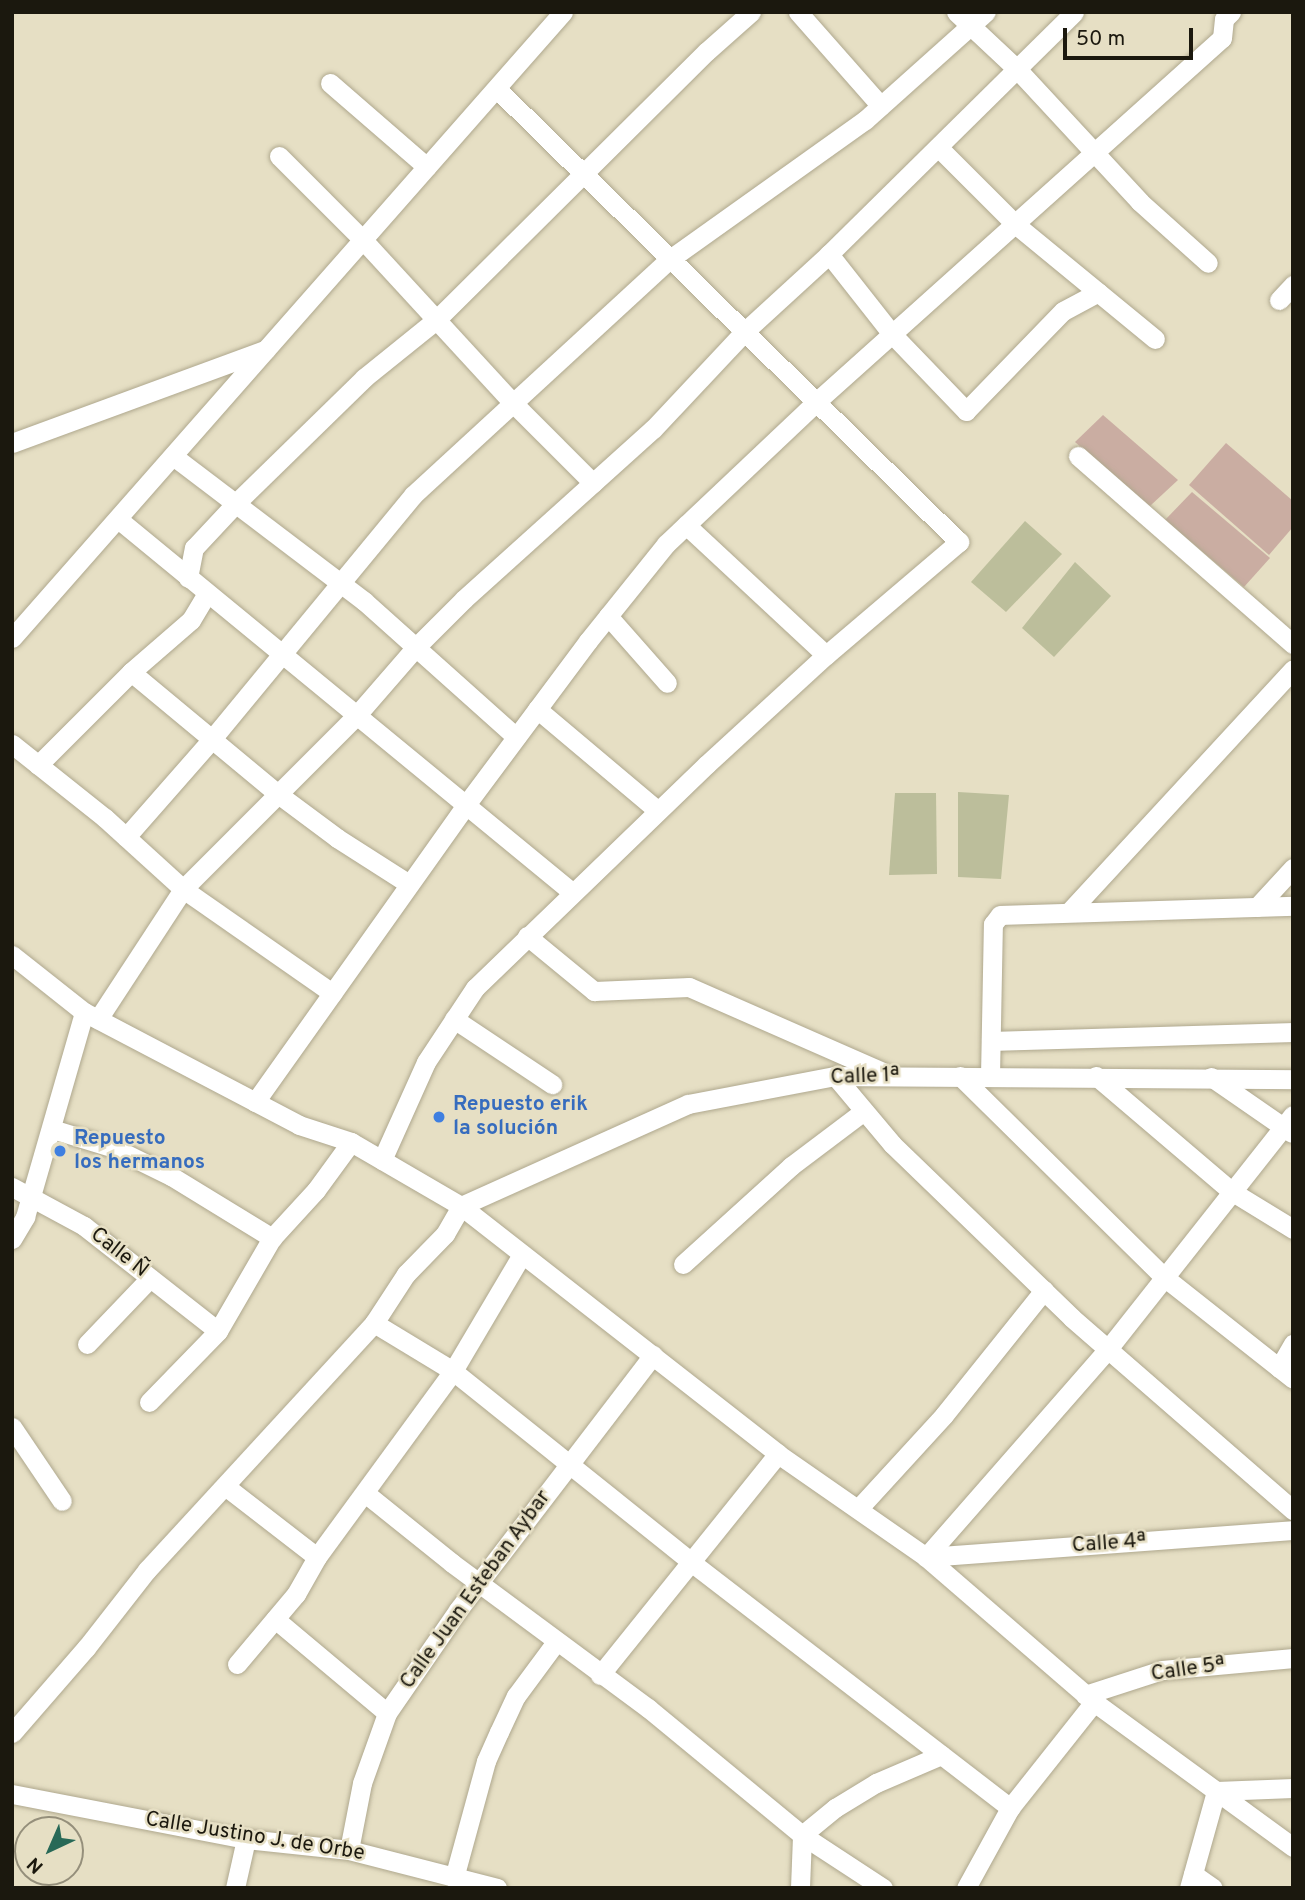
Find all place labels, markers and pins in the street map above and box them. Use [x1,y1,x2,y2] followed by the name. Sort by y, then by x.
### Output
[453,1092,588,1142] place label: Repuesto erik la solución
[431,1109,447,1125] marker: Repuesto erik la solución
[74,1126,205,1176] place label: Repuesto los hermanos
[52,1143,68,1159] marker: Repuesto los hermanos

